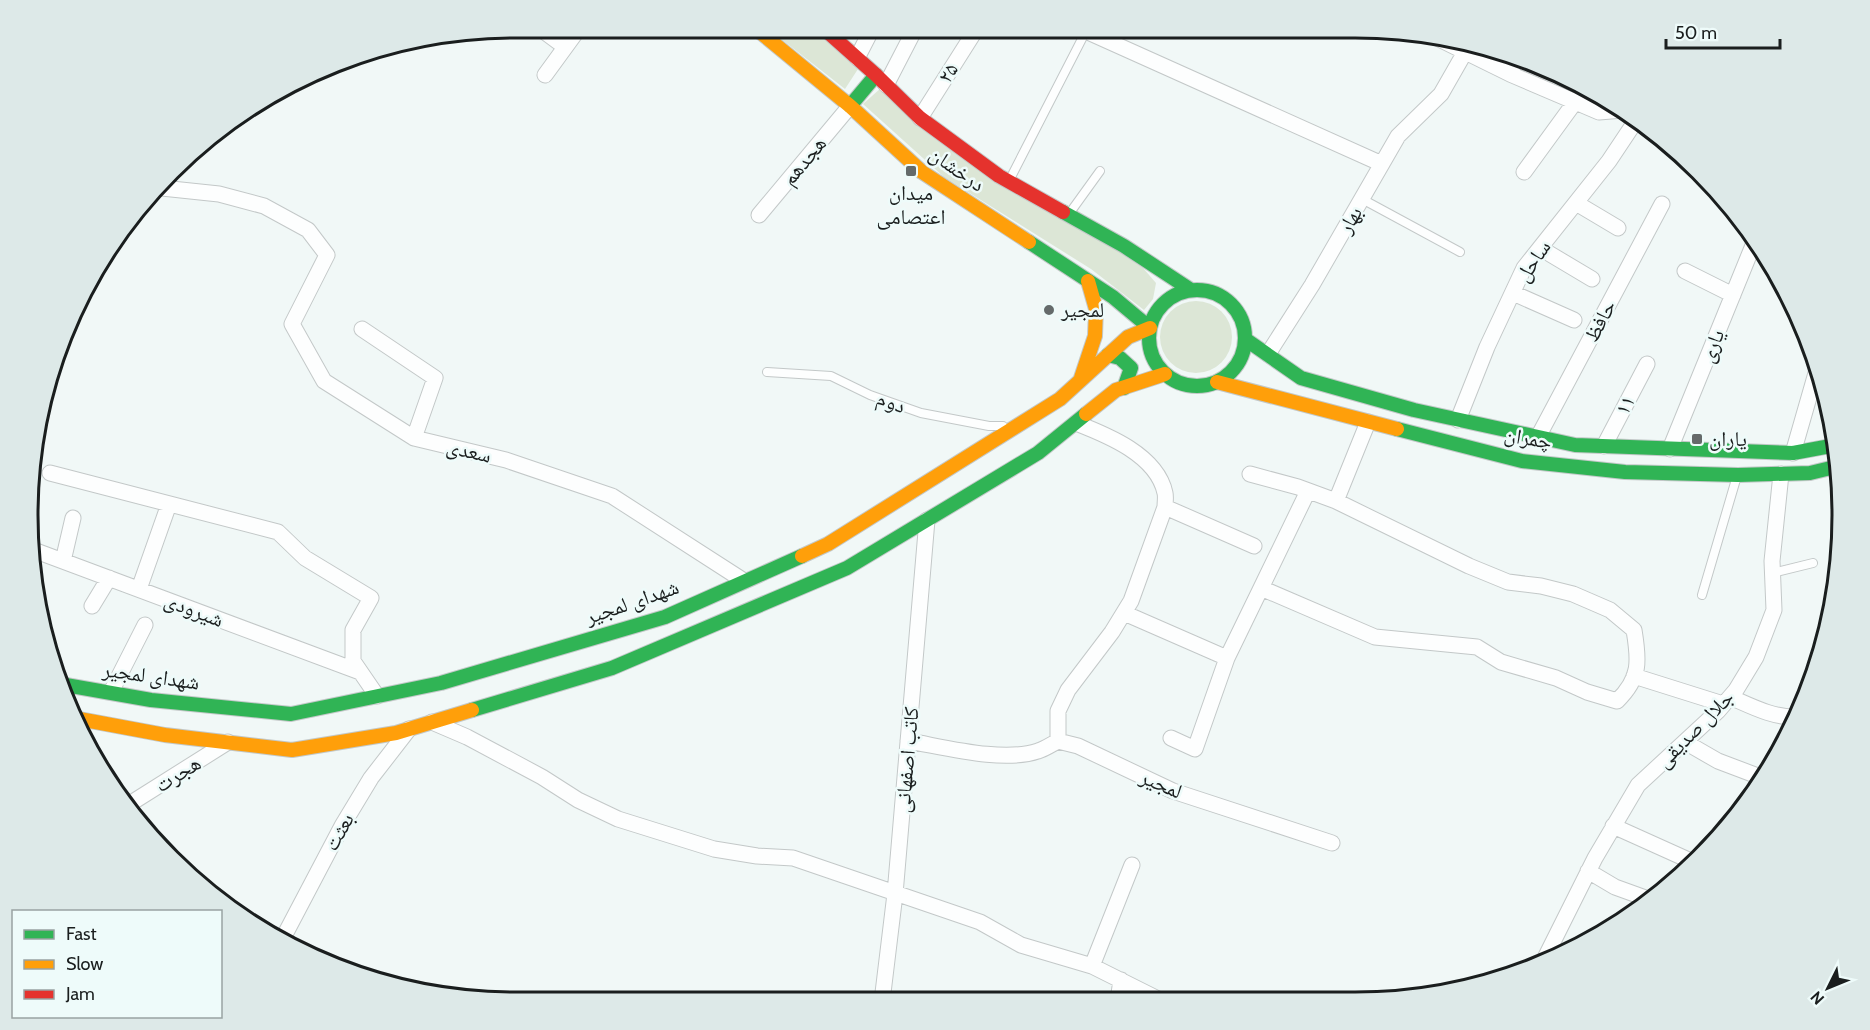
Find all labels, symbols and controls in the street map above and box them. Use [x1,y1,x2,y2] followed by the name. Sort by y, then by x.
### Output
[1666,12,1780,50] scale bar
[1675,22,1717,44] text: 50 m
[932,58,963,87] street label: ۲۵
[776,131,833,192] street label: هجدهم
[925,141,990,197] street label: درخشان
[904,164,918,178] marker: میدان اعتصامی
[877,180,945,230] place label: میدان اعتصامی
[1331,202,1367,239] street label: بهار
[1510,235,1556,287] street label: ساحل
[1578,296,1621,346] street label: حافظ
[1060,297,1104,322] place label: لمجیر
[1042,303,1056,317] marker: لمجیر
[1694,326,1729,366] street label: یاری
[873,385,909,420] street label: دوم
[1609,391,1640,419] street label: ۱۱
[1502,421,1554,454] street label: چمران
[1709,426,1747,451] place label: یاران
[1690,432,1704,446] marker: یاران
[444,433,494,468] street label: سعدی
[581,574,682,630] street label: شهدای لمجیر
[161,587,227,632] street label: شیرودی
[100,656,201,695] street label: شهدای لمجیر
[1651,685,1739,773] street label: جلال صدیقی
[889,706,925,814] street label: کاتب اصفهانی
[150,750,205,797] street label: هجرت
[1136,763,1186,803] street label: لمجیر
[318,809,359,855] street label: بعثت
[12,910,222,1018] legend
[66,923,97,945] text: Fast
[66,953,103,975] text: Slow
[1798,958,1858,1018] north arrow
[65,983,95,1005] text: Jam
[1807,987,1828,1009] text: N

